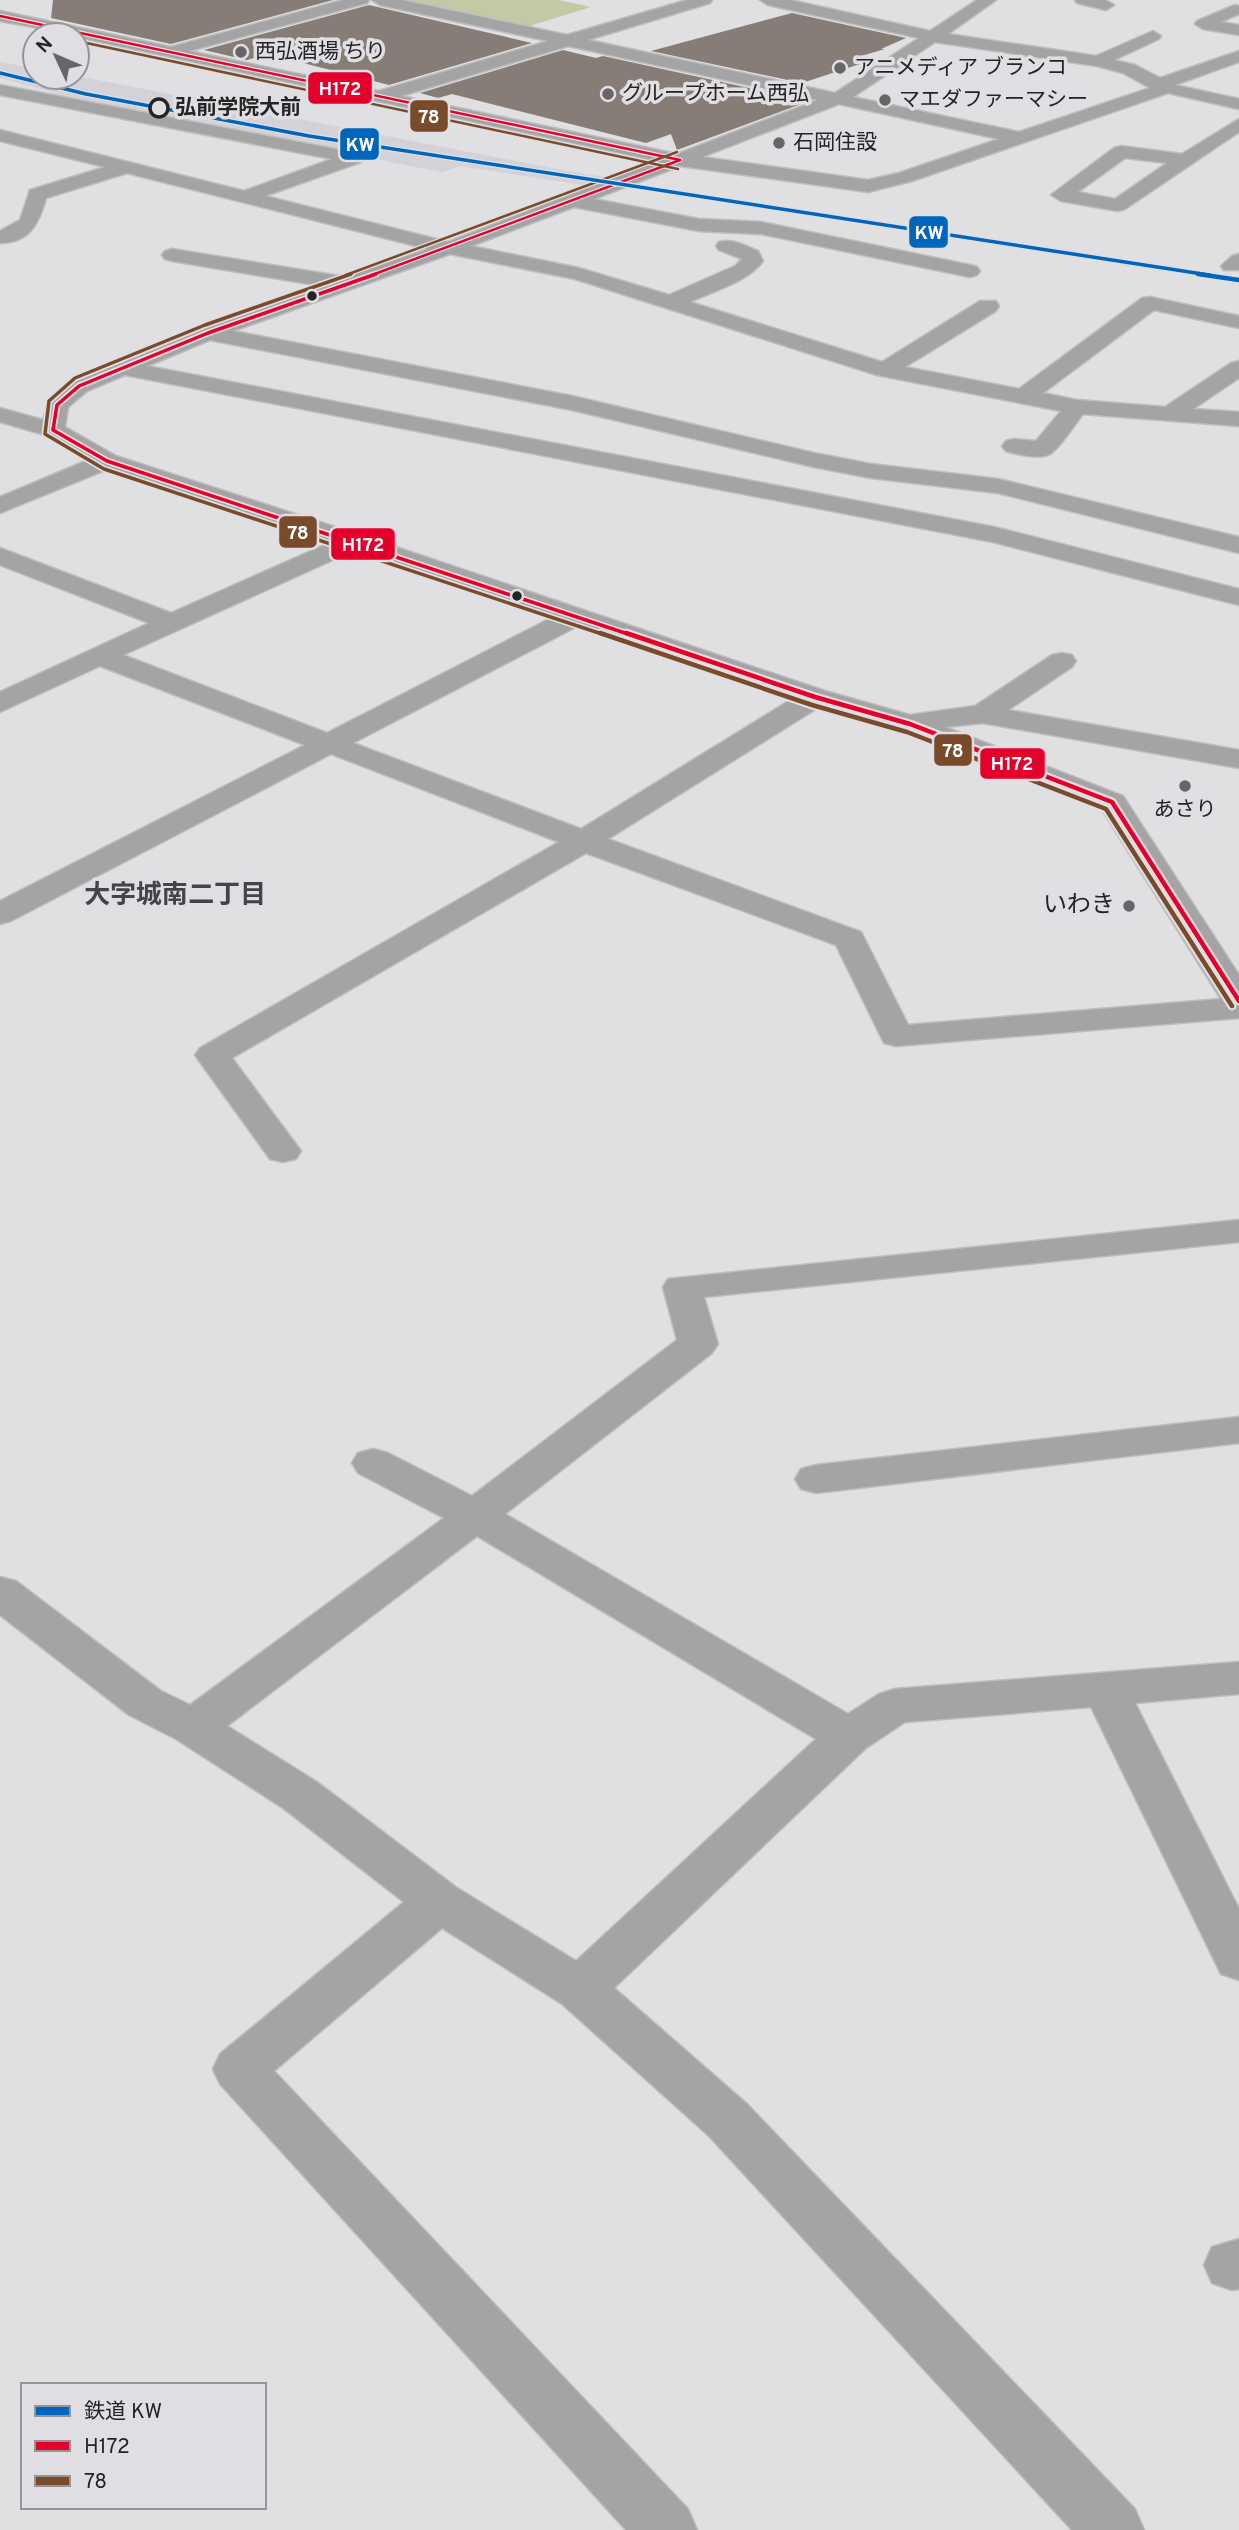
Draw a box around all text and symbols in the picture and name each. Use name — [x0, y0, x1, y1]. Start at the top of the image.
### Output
north arrow — [21, 21, 91, 91]
text: N — [32, 32, 59, 59]
place label: 西弘酒場 ちり — [255, 39, 386, 66]
marker: 西弘酒場 ちり — [233, 44, 249, 60]
place label: アニメディア ブランコ — [854, 55, 1067, 82]
marker: アニメディア ブランコ — [832, 60, 848, 76]
line badge: H172 — [307, 71, 373, 105]
text: H172 — [319, 78, 361, 102]
place label: グループホーム西弘 — [622, 81, 809, 108]
marker: グループホーム西弘 — [600, 86, 616, 102]
place label: マエダファーマシー — [899, 87, 1088, 114]
marker: マエダファーマシー — [877, 92, 893, 108]
place label: 弘前学院大前 — [175, 95, 301, 122]
marker: 弘前学院大前 — [149, 98, 169, 118]
line badge: 78 — [409, 99, 449, 133]
text: 78 — [418, 106, 440, 130]
line badge: KW — [339, 127, 380, 161]
place label: 石岡住設 — [793, 130, 877, 157]
text: KW — [345, 134, 375, 158]
marker: 石岡住設 — [771, 135, 787, 151]
line badge: KW — [908, 215, 949, 249]
text: KW — [914, 222, 944, 246]
unlabelled marker — [305, 289, 319, 303]
line badge: 78 — [278, 515, 318, 549]
text: 78 — [287, 522, 309, 546]
line badge: H172 — [330, 527, 396, 561]
text: H172 — [342, 534, 384, 558]
unlabelled marker — [510, 589, 524, 603]
line badge: 78 — [933, 733, 973, 767]
text: 78 — [942, 740, 964, 764]
line badge: H172 — [979, 747, 1046, 780]
text: H172 — [991, 753, 1033, 777]
marker: あさり — [1177, 778, 1193, 794]
place label: あさり — [1154, 797, 1217, 824]
district label: 大字城南二丁目 — [84, 880, 266, 913]
place label: いわき — [1043, 891, 1115, 921]
marker: いわき — [1121, 898, 1137, 914]
legend — [21, 2383, 266, 2509]
text: 鉄道 KW — [84, 2399, 162, 2426]
text: H172 — [84, 2434, 130, 2461]
text: 78 — [84, 2469, 107, 2496]

